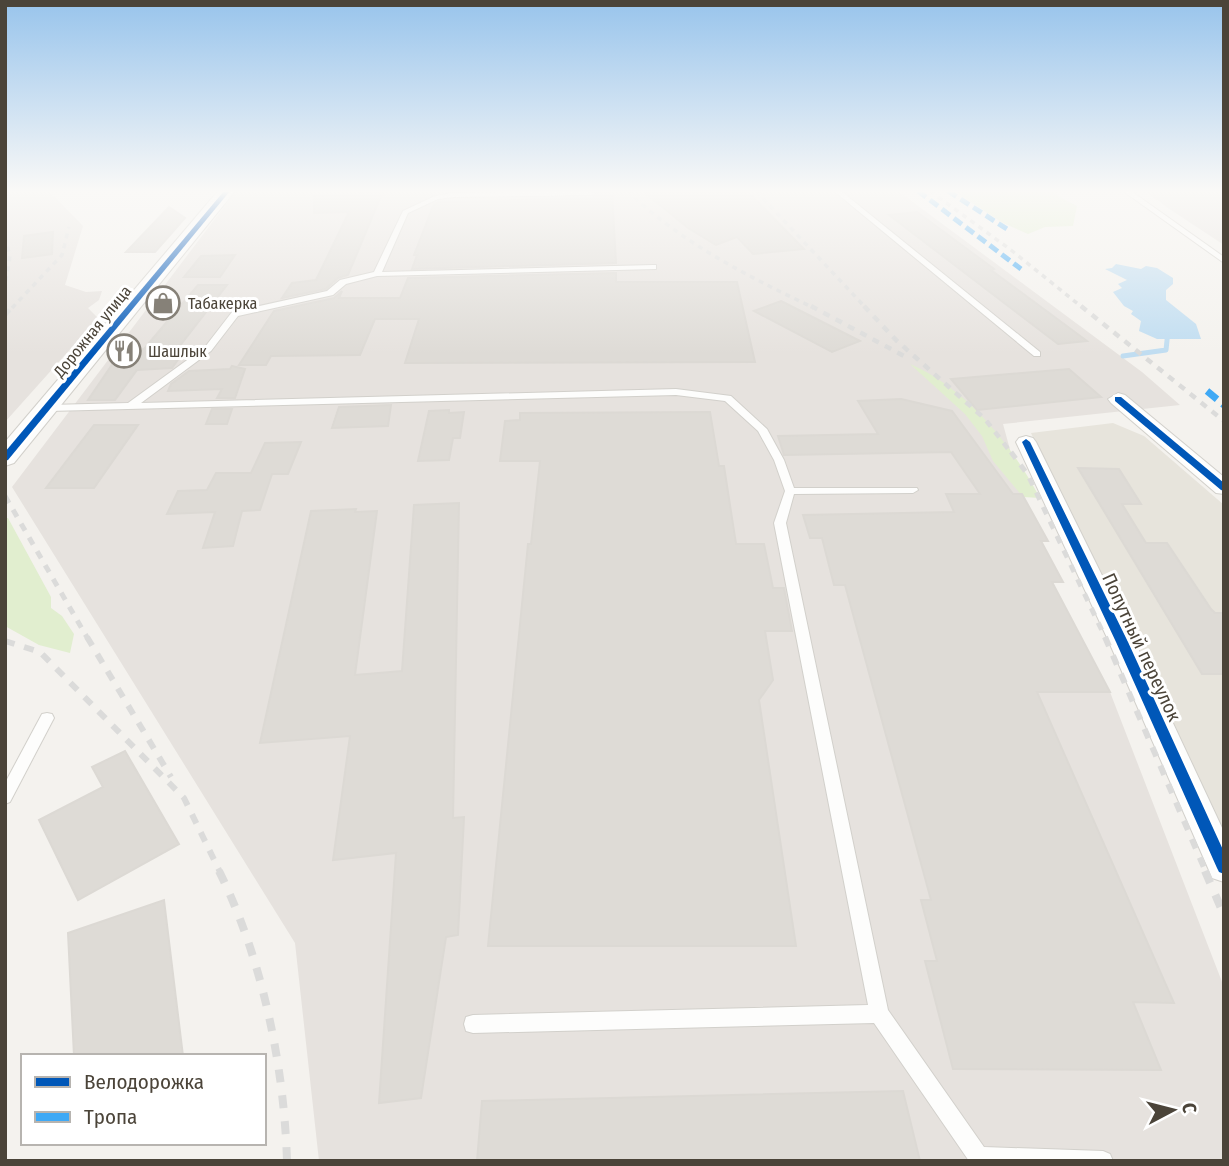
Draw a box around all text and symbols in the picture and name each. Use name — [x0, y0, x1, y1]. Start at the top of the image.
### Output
street label: Дорожная улица — [49, 282, 135, 382]
shop icon: Табакерка — [144, 284, 182, 322]
place label: Табакерка — [188, 294, 257, 313]
restaurant icon: Шашлык — [105, 332, 143, 370]
place label: Шашлык — [148, 342, 207, 361]
street label: Попутный переулок — [1097, 569, 1186, 725]
legend — [21, 1054, 266, 1145]
text: Велодорожка — [84, 1069, 204, 1095]
north arrow — [1138, 1075, 1208, 1145]
text: С — [1177, 1102, 1201, 1114]
text: Тропа — [84, 1104, 137, 1130]

